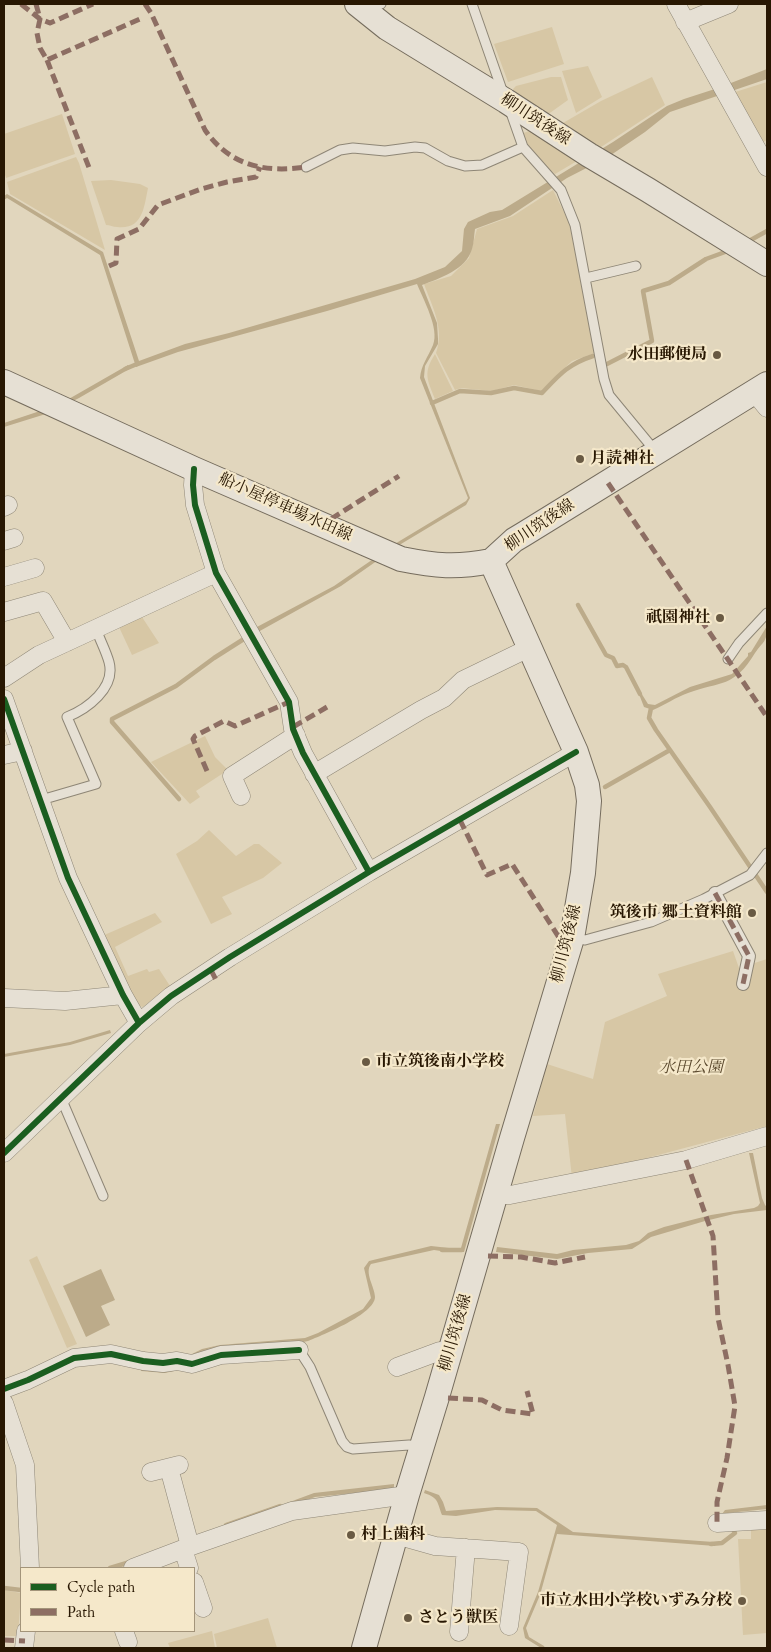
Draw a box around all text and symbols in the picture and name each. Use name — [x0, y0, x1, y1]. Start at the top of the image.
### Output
street label: 柳川筑後線 — [496, 90, 574, 150]
place label: 水田郵便局 — [627, 345, 707, 365]
marker: 水田郵便局 — [711, 349, 723, 361]
place label: 月読神社 — [590, 449, 654, 469]
marker: 月読神社 — [574, 453, 586, 465]
street label: 船小屋停車場水田線 — [215, 470, 355, 546]
street label: 柳川筑後線 — [501, 496, 579, 556]
place label: 祇園神社 — [646, 608, 710, 628]
marker: 祇園神社 — [714, 612, 726, 624]
street label: 柳川筑後線 — [548, 903, 586, 985]
place label: 筑後市 郷土資料館 — [610, 903, 742, 923]
marker: 筑後市 郷土資料館 — [746, 907, 758, 919]
place label: 市立筑後南小学校 — [376, 1052, 504, 1072]
marker: 市立筑後南小学校 — [360, 1056, 372, 1068]
park label: 水田公園 — [659, 1058, 723, 1078]
street label: 柳川筑後線 — [436, 1292, 476, 1374]
place label: 村上歯科 — [361, 1525, 425, 1545]
marker: 村上歯科 — [345, 1529, 357, 1541]
legend — [20, 1567, 195, 1632]
text: Cycle path — [67, 1577, 135, 1597]
place label: 市立水田小学校いずみ分校 — [540, 1591, 732, 1611]
marker: 市立水田小学校いずみ分校 — [736, 1595, 748, 1607]
text: Path — [67, 1602, 95, 1622]
place label: さとう獣医 — [418, 1608, 498, 1628]
marker: さとう獣医 — [402, 1612, 414, 1624]

